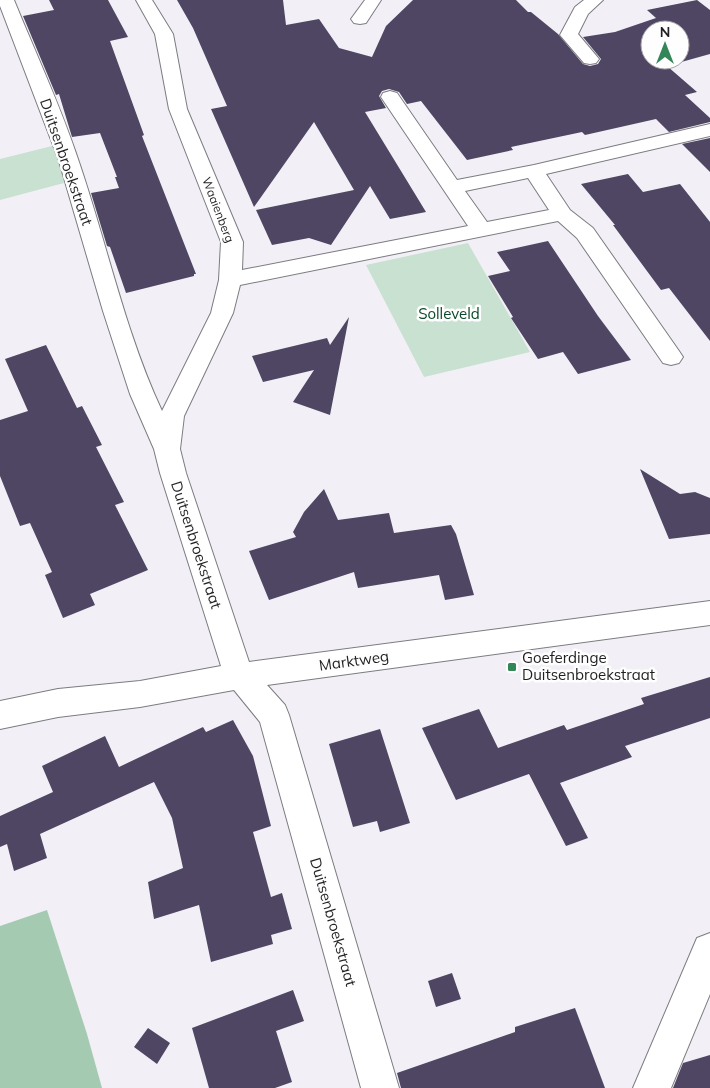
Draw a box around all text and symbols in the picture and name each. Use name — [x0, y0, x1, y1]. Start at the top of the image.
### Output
north arrow — [640, 20, 690, 70]
text: N — [660, 23, 670, 41]
street label: Duitsenbroekstraat — [36, 96, 97, 228]
street label: Waaienberg — [199, 175, 238, 245]
park label: Solleveld — [418, 304, 480, 323]
street label: Duitsenbroekstraat — [167, 479, 226, 611]
street label: Marktweg — [318, 646, 390, 675]
place label: Goeferdinge Duitsenbroekstraat — [522, 648, 655, 684]
marker: Goeferdinge Duitsenbroekstraat — [506, 661, 518, 673]
street label: Duitsenbroekstraat — [306, 855, 361, 988]

